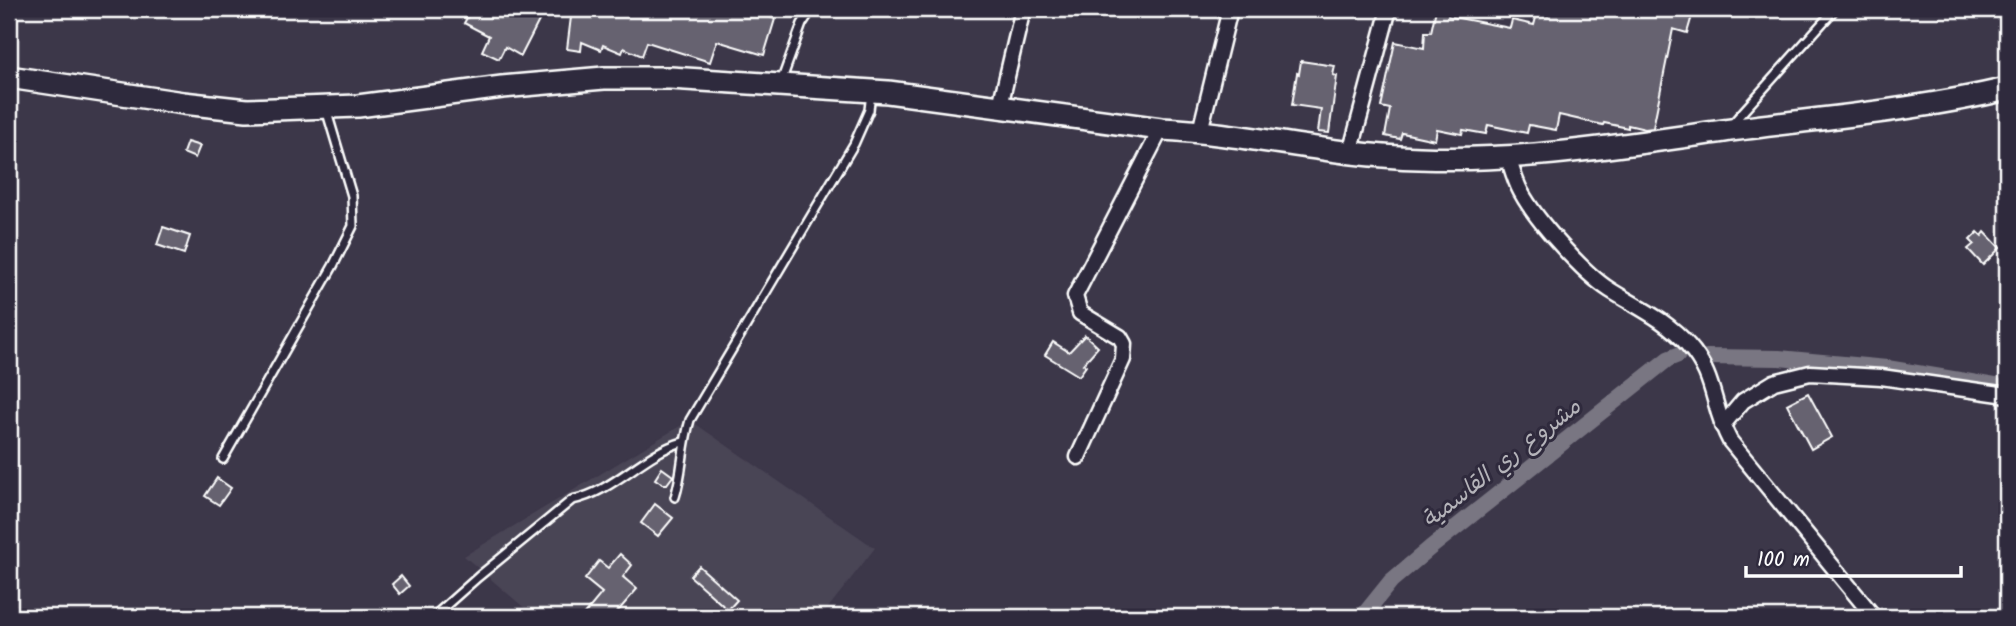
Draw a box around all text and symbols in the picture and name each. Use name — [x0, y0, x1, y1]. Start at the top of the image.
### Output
water label: مشروع ري القاسمية — [1414, 390, 1590, 538]
scale bar — [1746, 535, 1962, 579]
text: 100 m — [1757, 544, 1810, 577]

